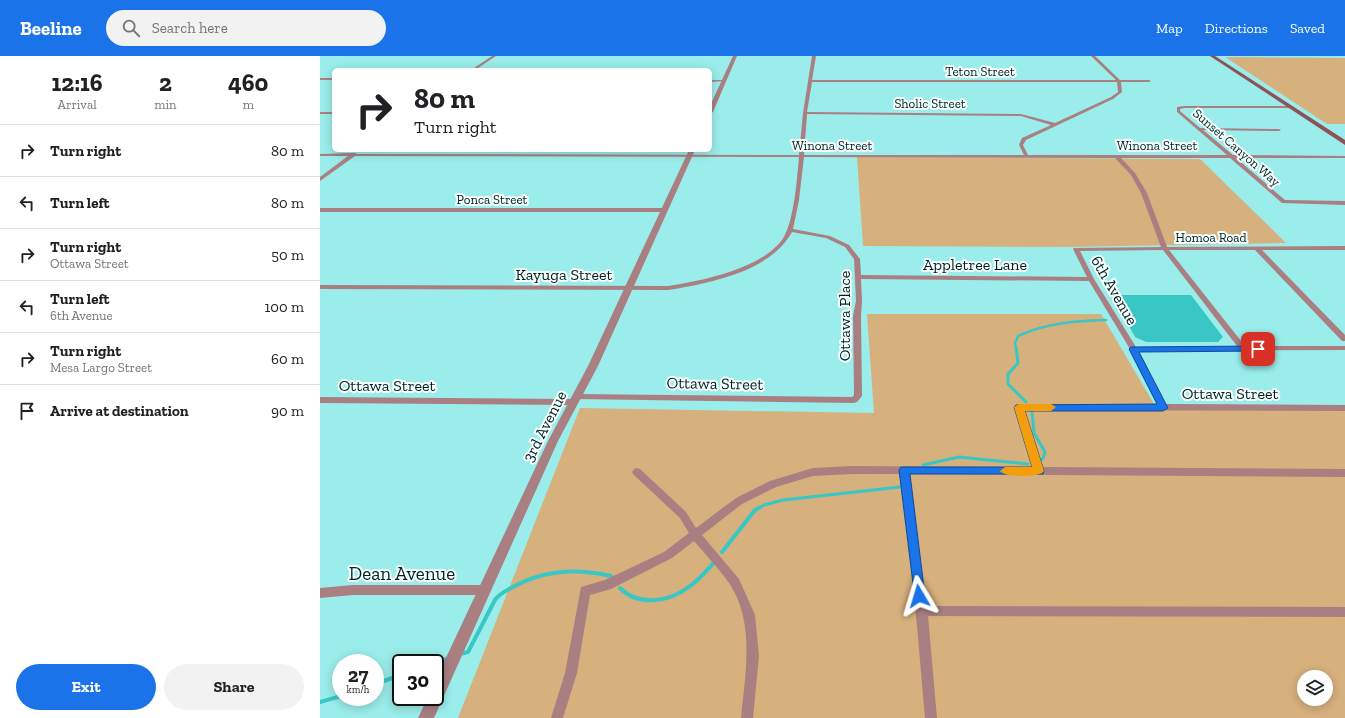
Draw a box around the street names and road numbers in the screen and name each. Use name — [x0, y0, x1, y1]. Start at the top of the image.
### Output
street label: Teton Street — [945, 64, 1015, 79]
street label: Sholic Street — [894, 96, 966, 111]
street label: Sunset Canyon Way — [1190, 105, 1284, 189]
street label: Winona Street — [792, 138, 872, 153]
street label: Winona Street — [1117, 138, 1197, 153]
street label: Ponca Street — [457, 192, 528, 207]
street label: Homoa Road — [1175, 230, 1247, 245]
street label: 6th Avenue — [1087, 252, 1142, 328]
street label: Appletree Lane — [923, 255, 1027, 274]
street label: Kayuga Street — [515, 265, 613, 284]
street label: Ottawa Place — [835, 271, 854, 361]
street label: Ottawa Street — [666, 373, 764, 394]
street label: Ottawa Street — [339, 376, 435, 395]
street label: Ottawa Street — [1182, 384, 1278, 403]
street label: 3rd Avenue — [518, 388, 570, 465]
street label: Dean Avenue — [349, 562, 455, 585]

